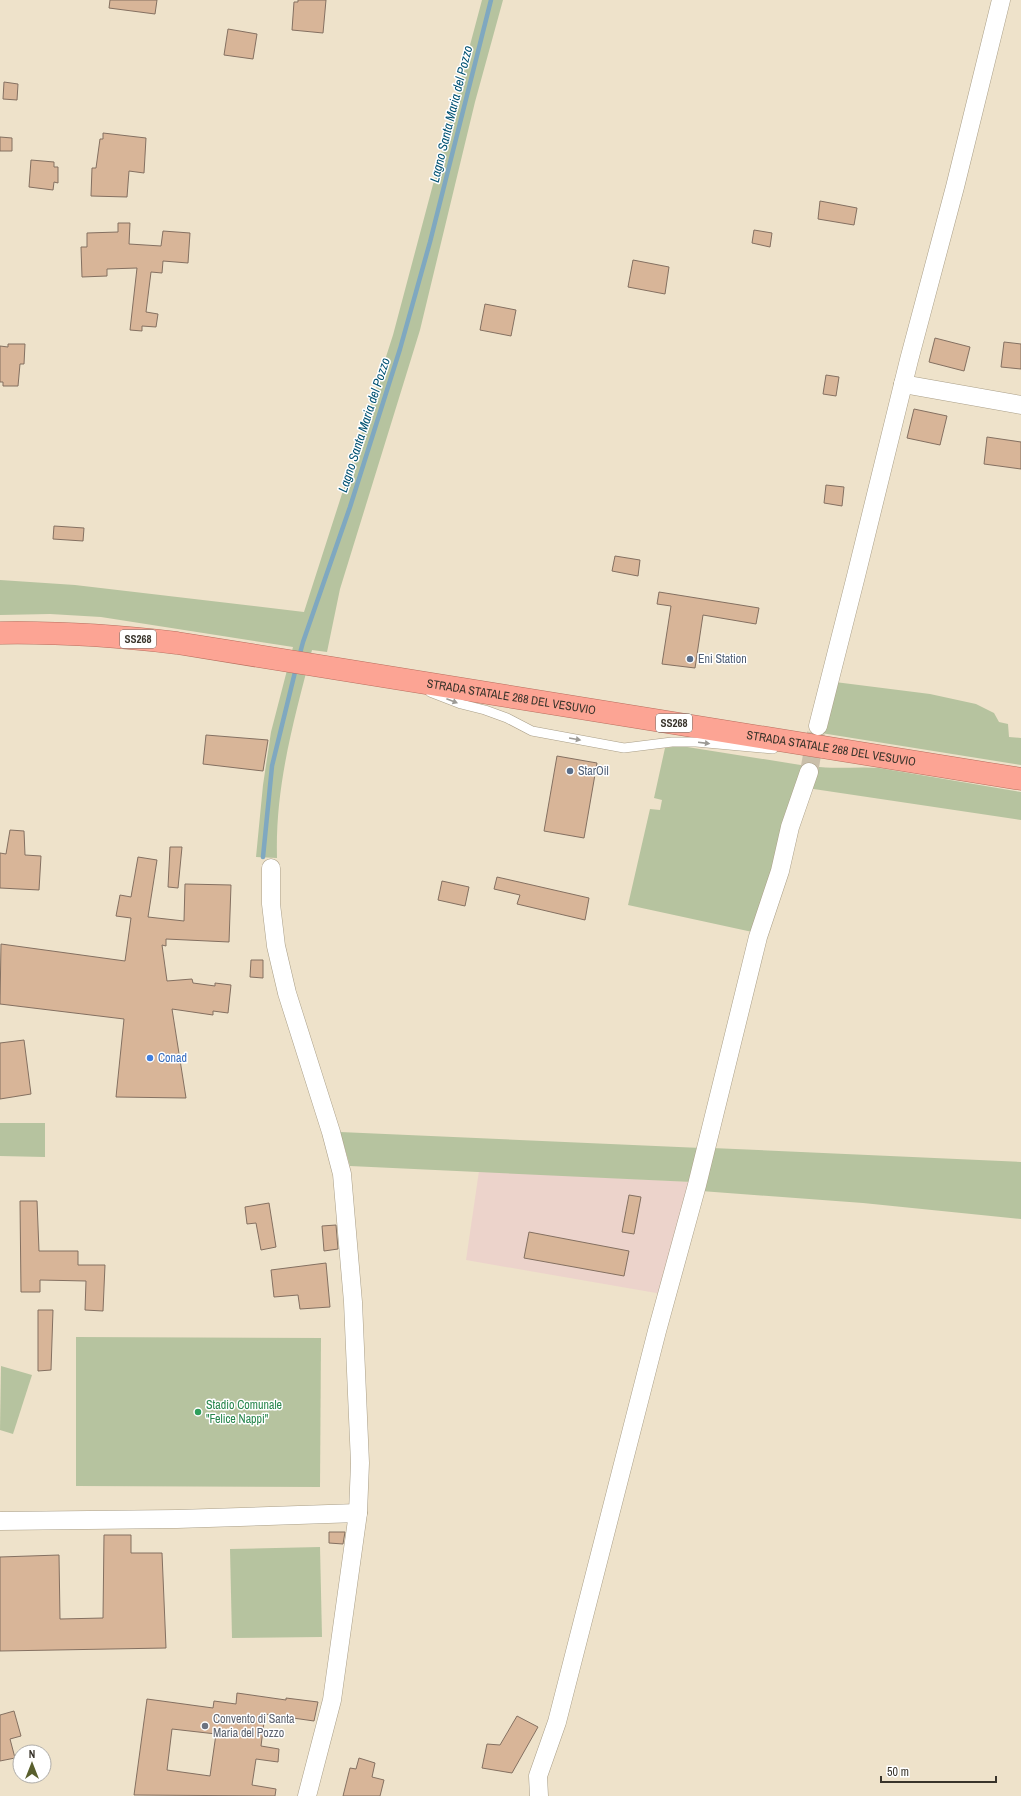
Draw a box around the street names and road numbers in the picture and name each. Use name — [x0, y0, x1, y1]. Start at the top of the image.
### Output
road number: SS268 — [120, 630, 156, 648]
street label: STRADA STATALE 268 DEL VESUVIO — [426, 675, 597, 718]
road number: SS268 — [656, 714, 692, 732]
street label: STRADA STATALE 268 DEL VESUVIO — [745, 727, 917, 770]

